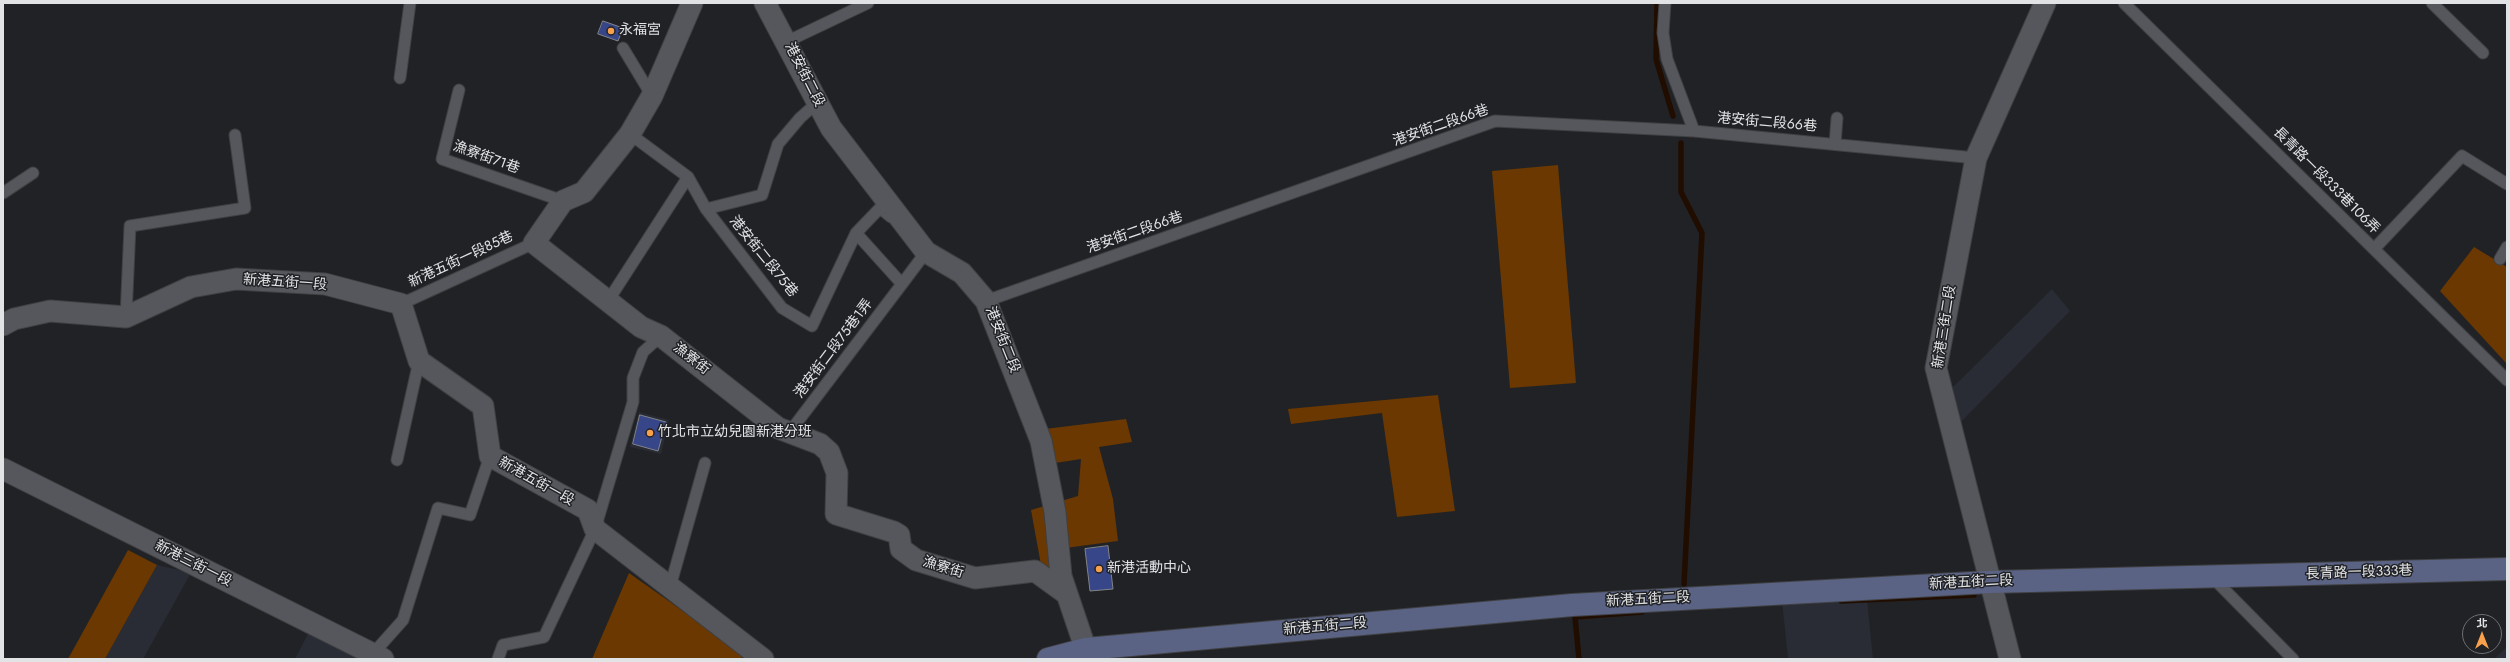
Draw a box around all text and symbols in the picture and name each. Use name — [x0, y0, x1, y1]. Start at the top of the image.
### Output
place label: 永福宮 — [619, 23, 661, 39]
marker: 永福宮 — [606, 26, 616, 36]
street label: 港安街二段 — [781, 40, 827, 110]
street label: 港安街二段66巷 — [1391, 102, 1491, 150]
street label: 港安街二段66巷 — [1716, 110, 1818, 136]
street label: 長青路一段333巷106弄 — [2269, 124, 2383, 238]
street label: 漁寮街71巷 — [450, 138, 522, 178]
street label: 港安街二段66巷 — [1085, 209, 1185, 257]
street label: 港安街二段75巷 — [725, 213, 801, 301]
street label: 新港五街一段85巷 — [406, 228, 516, 292]
street label: 新港五街一段 — [243, 272, 327, 294]
street label: 新港三街二段 — [1930, 284, 1960, 370]
street label: 港安街二段75巷1弄 — [791, 296, 877, 402]
street label: 港安街二段 — [981, 304, 1023, 376]
street label: 漁寮街 — [669, 339, 713, 379]
place label: 竹北市立幼兒園新港分班 — [658, 425, 812, 441]
marker: 竹北市立幼兒園新港分班 — [645, 428, 655, 438]
street label: 新港五街一段 — [495, 454, 577, 510]
street label: 新港三街一段 — [152, 537, 234, 591]
street label: 漁寮街 — [920, 554, 966, 582]
place label: 新港活動中心 — [1107, 561, 1191, 577]
street label: 長青路一段333巷 — [2305, 563, 2413, 583]
marker: 新港活動中心 — [1094, 564, 1104, 574]
street label: 新港五街二段 — [1929, 572, 2013, 594]
street label: 新港五街二段 — [1606, 589, 1690, 611]
north arrow — [2462, 614, 2502, 654]
street label: 新港五街二段 — [1282, 615, 1368, 639]
text: 北 — [2477, 615, 2488, 631]

